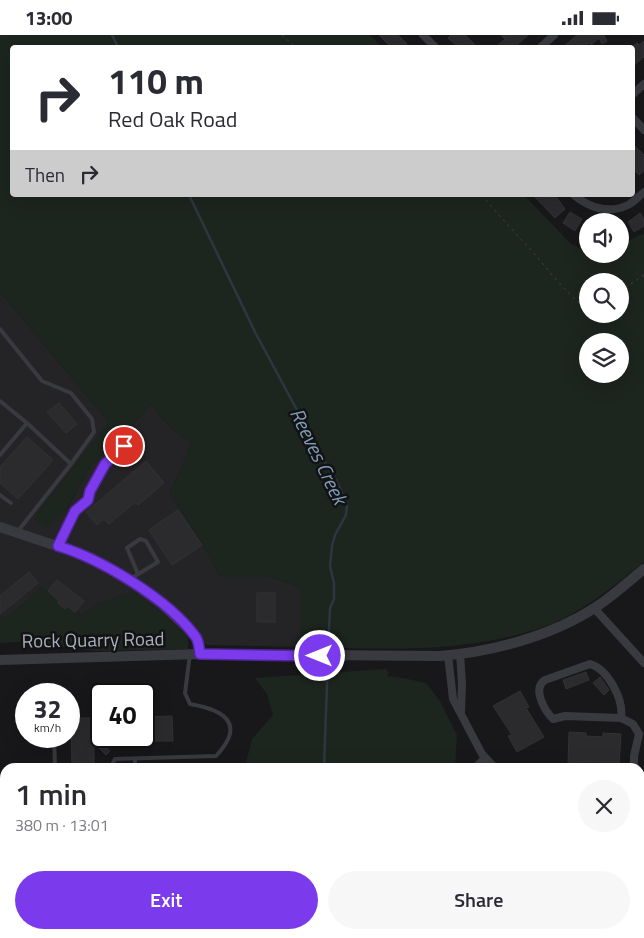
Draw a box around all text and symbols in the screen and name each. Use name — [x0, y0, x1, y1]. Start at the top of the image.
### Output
text: 13:00 — [25, 3, 72, 32]
text: 110 m — [108, 54, 204, 108]
icon: right — [25, 65, 90, 130]
text: Red Oak Road — [108, 102, 238, 136]
text: Then — [25, 160, 65, 189]
icon: right — [75, 160, 103, 188]
map controls — [579, 213, 629, 383]
button: sound — [579, 213, 629, 263]
button: search — [579, 273, 629, 323]
button: layers — [579, 333, 629, 383]
water label: Reeves Creek — [282, 402, 357, 511]
pin — [103, 425, 145, 467]
icon: arrive — [110, 432, 138, 460]
street label: Rock Quarry Road — [21, 623, 165, 655]
position arrow — [293, 629, 345, 681]
speed limit sign: 40 — [90, 683, 155, 748]
text: 32 — [33, 690, 62, 728]
text: km/h — [34, 718, 61, 737]
text: 1 min — [15, 771, 87, 817]
button: close — [578, 780, 630, 832]
text: 380 m · 13:01 — [15, 813, 109, 837]
button: Exit — [15, 871, 318, 929]
button: Share — [328, 871, 630, 929]

